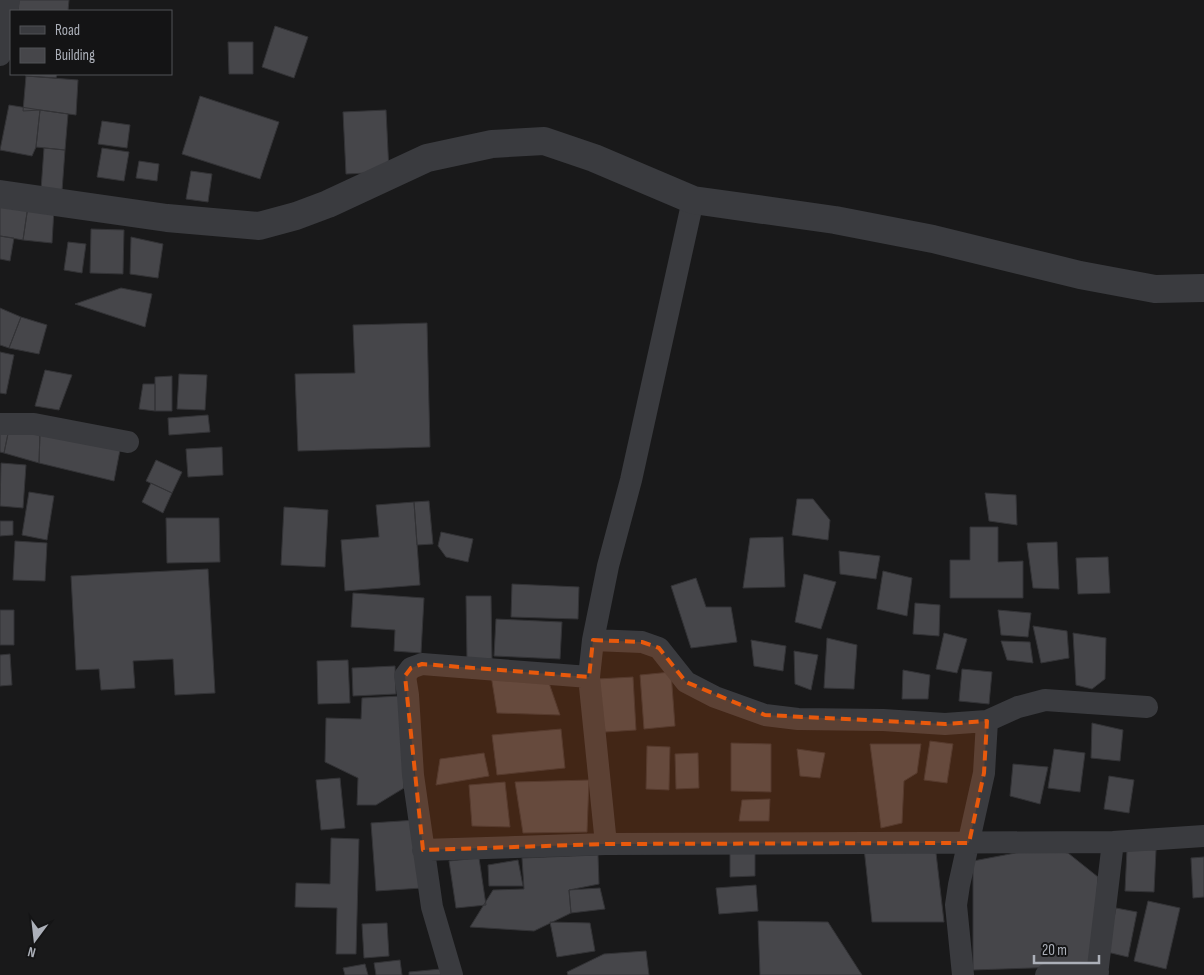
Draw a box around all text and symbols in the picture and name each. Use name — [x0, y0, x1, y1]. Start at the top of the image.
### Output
legend — [10, 10, 172, 75]
text: Road — [55, 21, 80, 40]
text: Building — [55, 46, 95, 65]
north arrow — [10, 915, 60, 965]
scale bar — [1034, 932, 1099, 964]
text: 20 m — [1042, 941, 1067, 960]
text: N — [26, 943, 38, 961]

